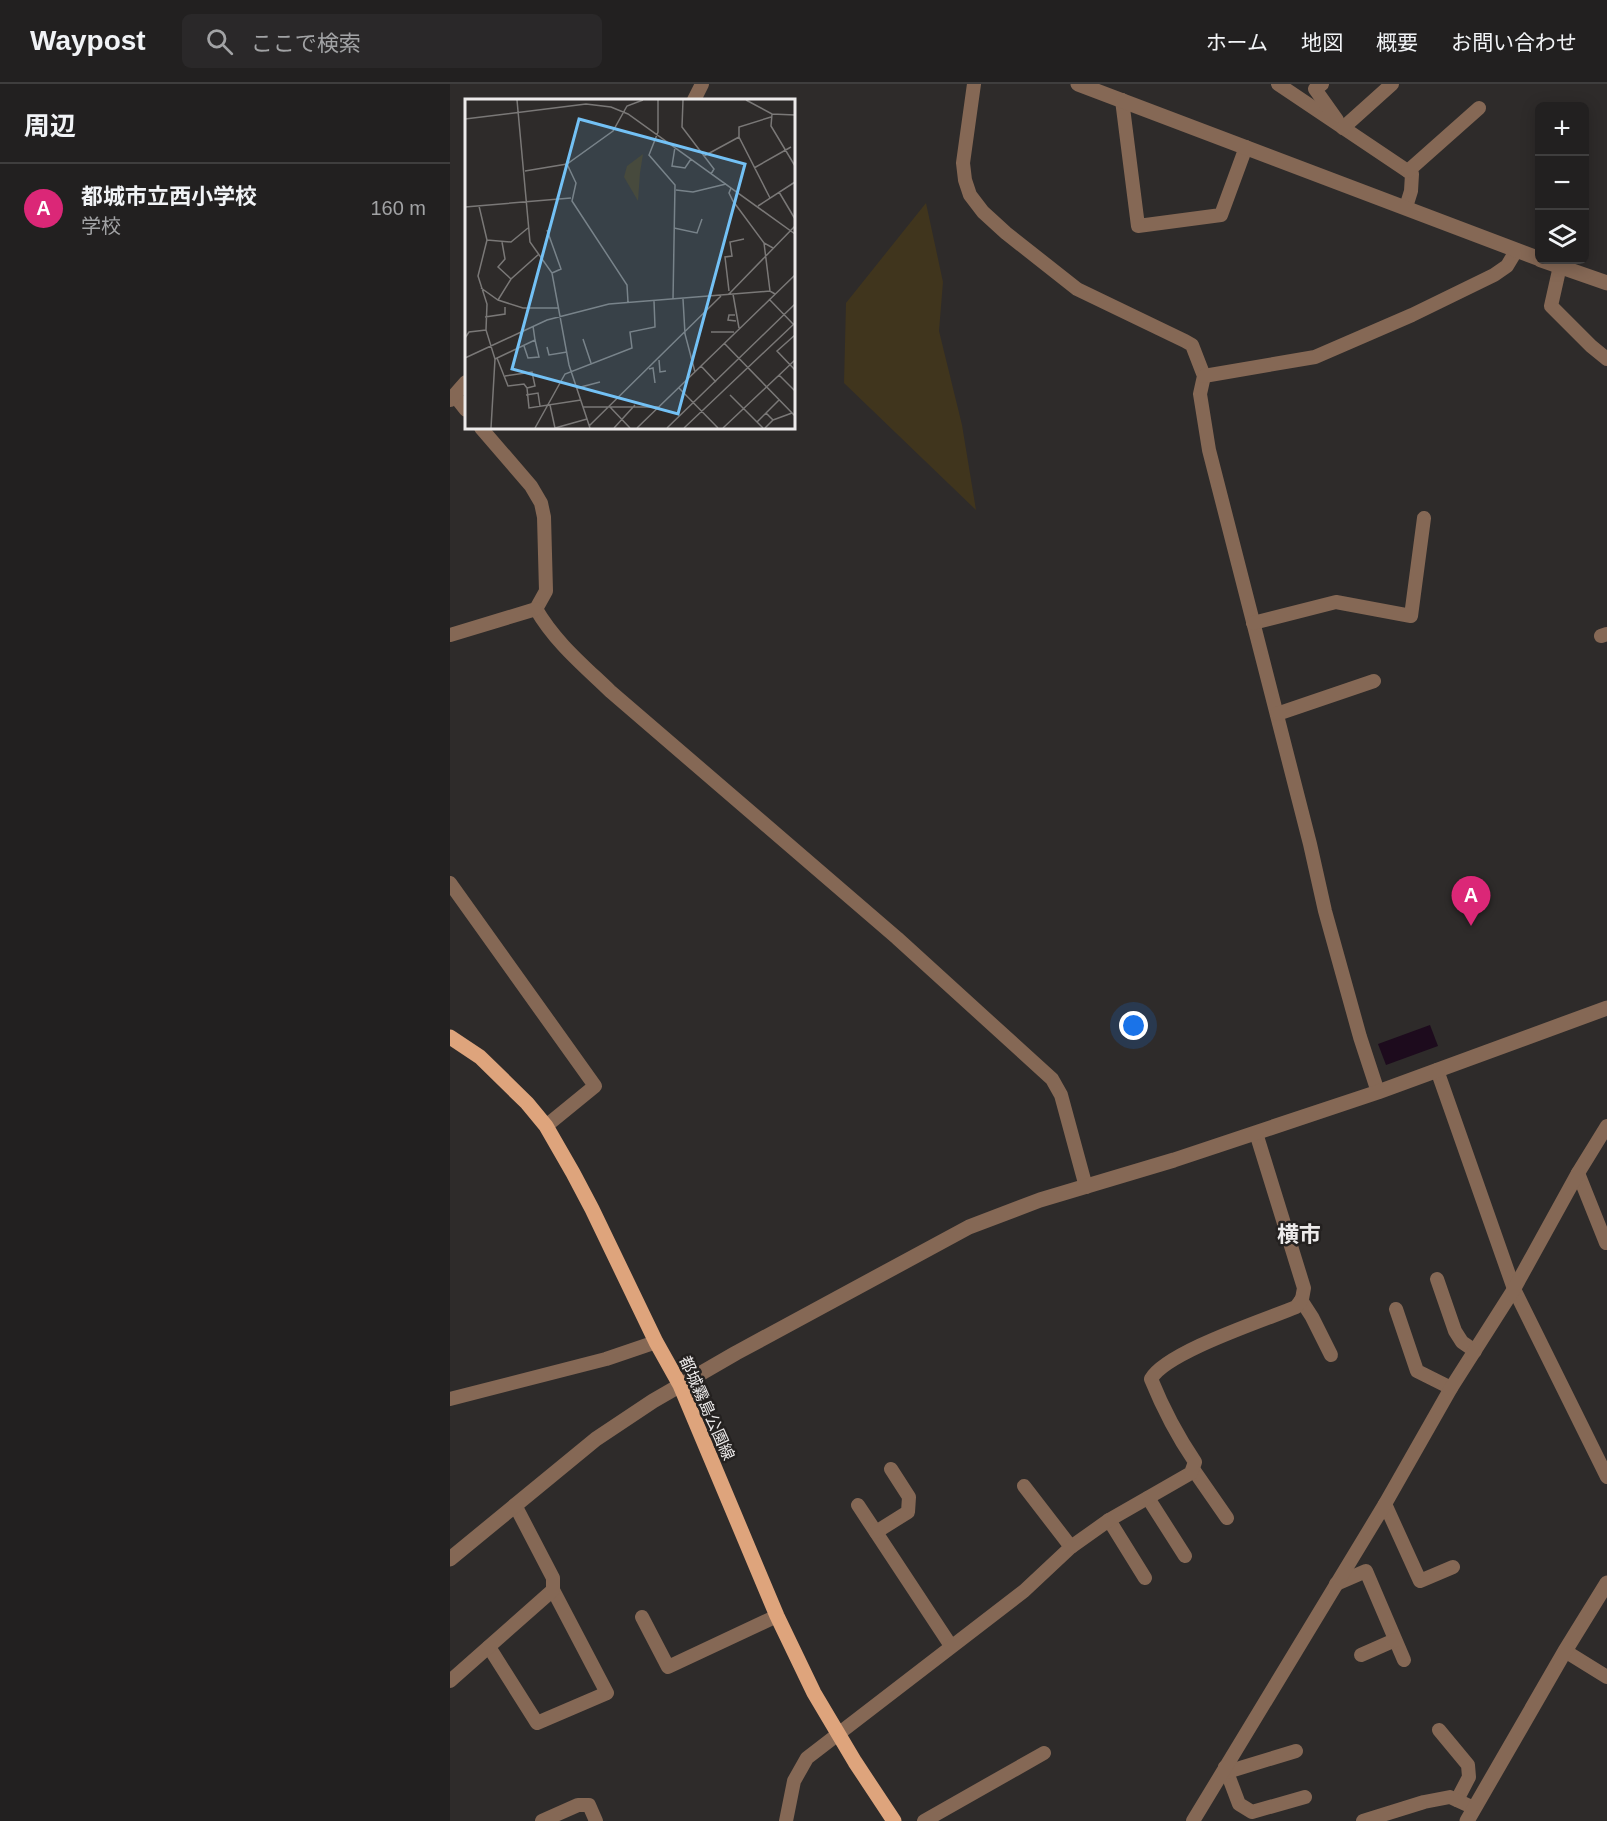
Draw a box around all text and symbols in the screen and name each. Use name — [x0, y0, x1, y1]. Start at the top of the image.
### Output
search box — [182, 14, 602, 68]
text: Waypost — [30, 25, 146, 56]
icon: search — [203, 25, 236, 58]
text: ここで検索 — [251, 31, 361, 56]
text: ホーム — [1206, 31, 1268, 54]
text: 地図 — [1301, 31, 1343, 54]
text: 概要 — [1376, 31, 1418, 54]
text: お問い合わせ — [1451, 31, 1577, 54]
inset map — [465, 99, 795, 429]
map controls — [1535, 102, 1589, 264]
button: + — [1535, 102, 1589, 156]
text: 周辺 — [24, 111, 76, 141]
button: − — [1535, 156, 1589, 210]
text: 都城市立西小学校 — [81, 184, 257, 209]
text: A — [36, 197, 51, 219]
text: 160 m — [370, 197, 426, 219]
button: layers — [1535, 210, 1589, 264]
text: 学校 — [81, 215, 121, 237]
pin: A — [1452, 876, 1490, 926]
your location — [1119, 1011, 1148, 1040]
district label: 横市 — [1277, 1222, 1321, 1247]
street label: 都城霧島公園線 — [676, 1353, 738, 1463]

